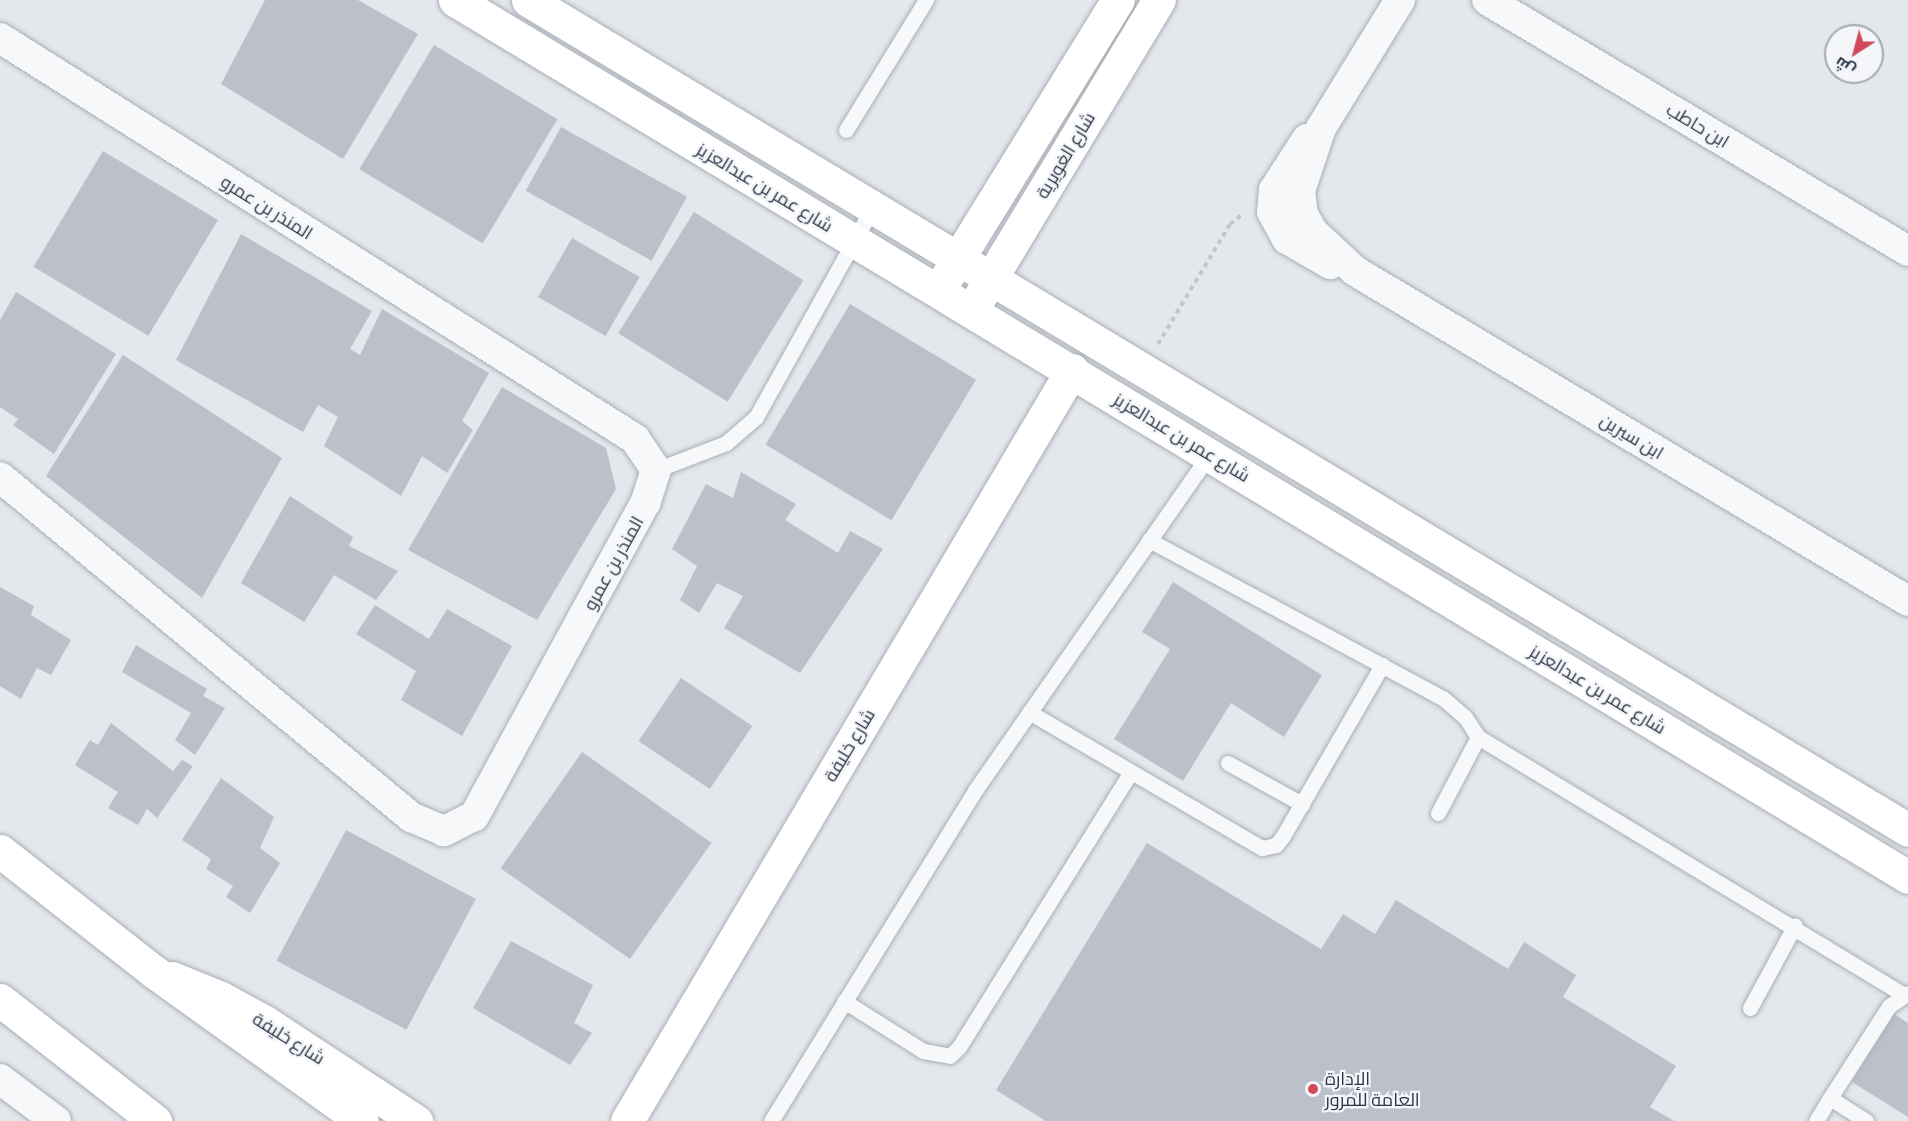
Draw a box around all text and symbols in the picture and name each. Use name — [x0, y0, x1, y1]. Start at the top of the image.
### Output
north arrow — [1824, 24, 1884, 84]
text: ش — [1830, 54, 1858, 81]
street label: ابن حاطب — [1663, 98, 1733, 152]
street label: شارع الغويرية — [1031, 108, 1099, 202]
street label: شارع عمر بن عبدالعزيز — [693, 138, 837, 236]
street label: المنذر بن عمرو — [217, 170, 317, 244]
street label: شارع عمر بن عبدالعزيز — [1110, 388, 1254, 486]
street label: ابن سيرين — [1596, 409, 1668, 463]
street label: المنذر بن عمرو — [578, 512, 648, 614]
street label: شارع عمر بن عبدالعزيز — [1526, 640, 1670, 738]
street label: شارع خليفة — [819, 705, 879, 785]
street label: شارع خليفة — [249, 1007, 329, 1069]
place label: الإدارة العامة للمرور — [1325, 1068, 1420, 1110]
marker: الإدارة العامة للمرور — [1306, 1082, 1320, 1096]

